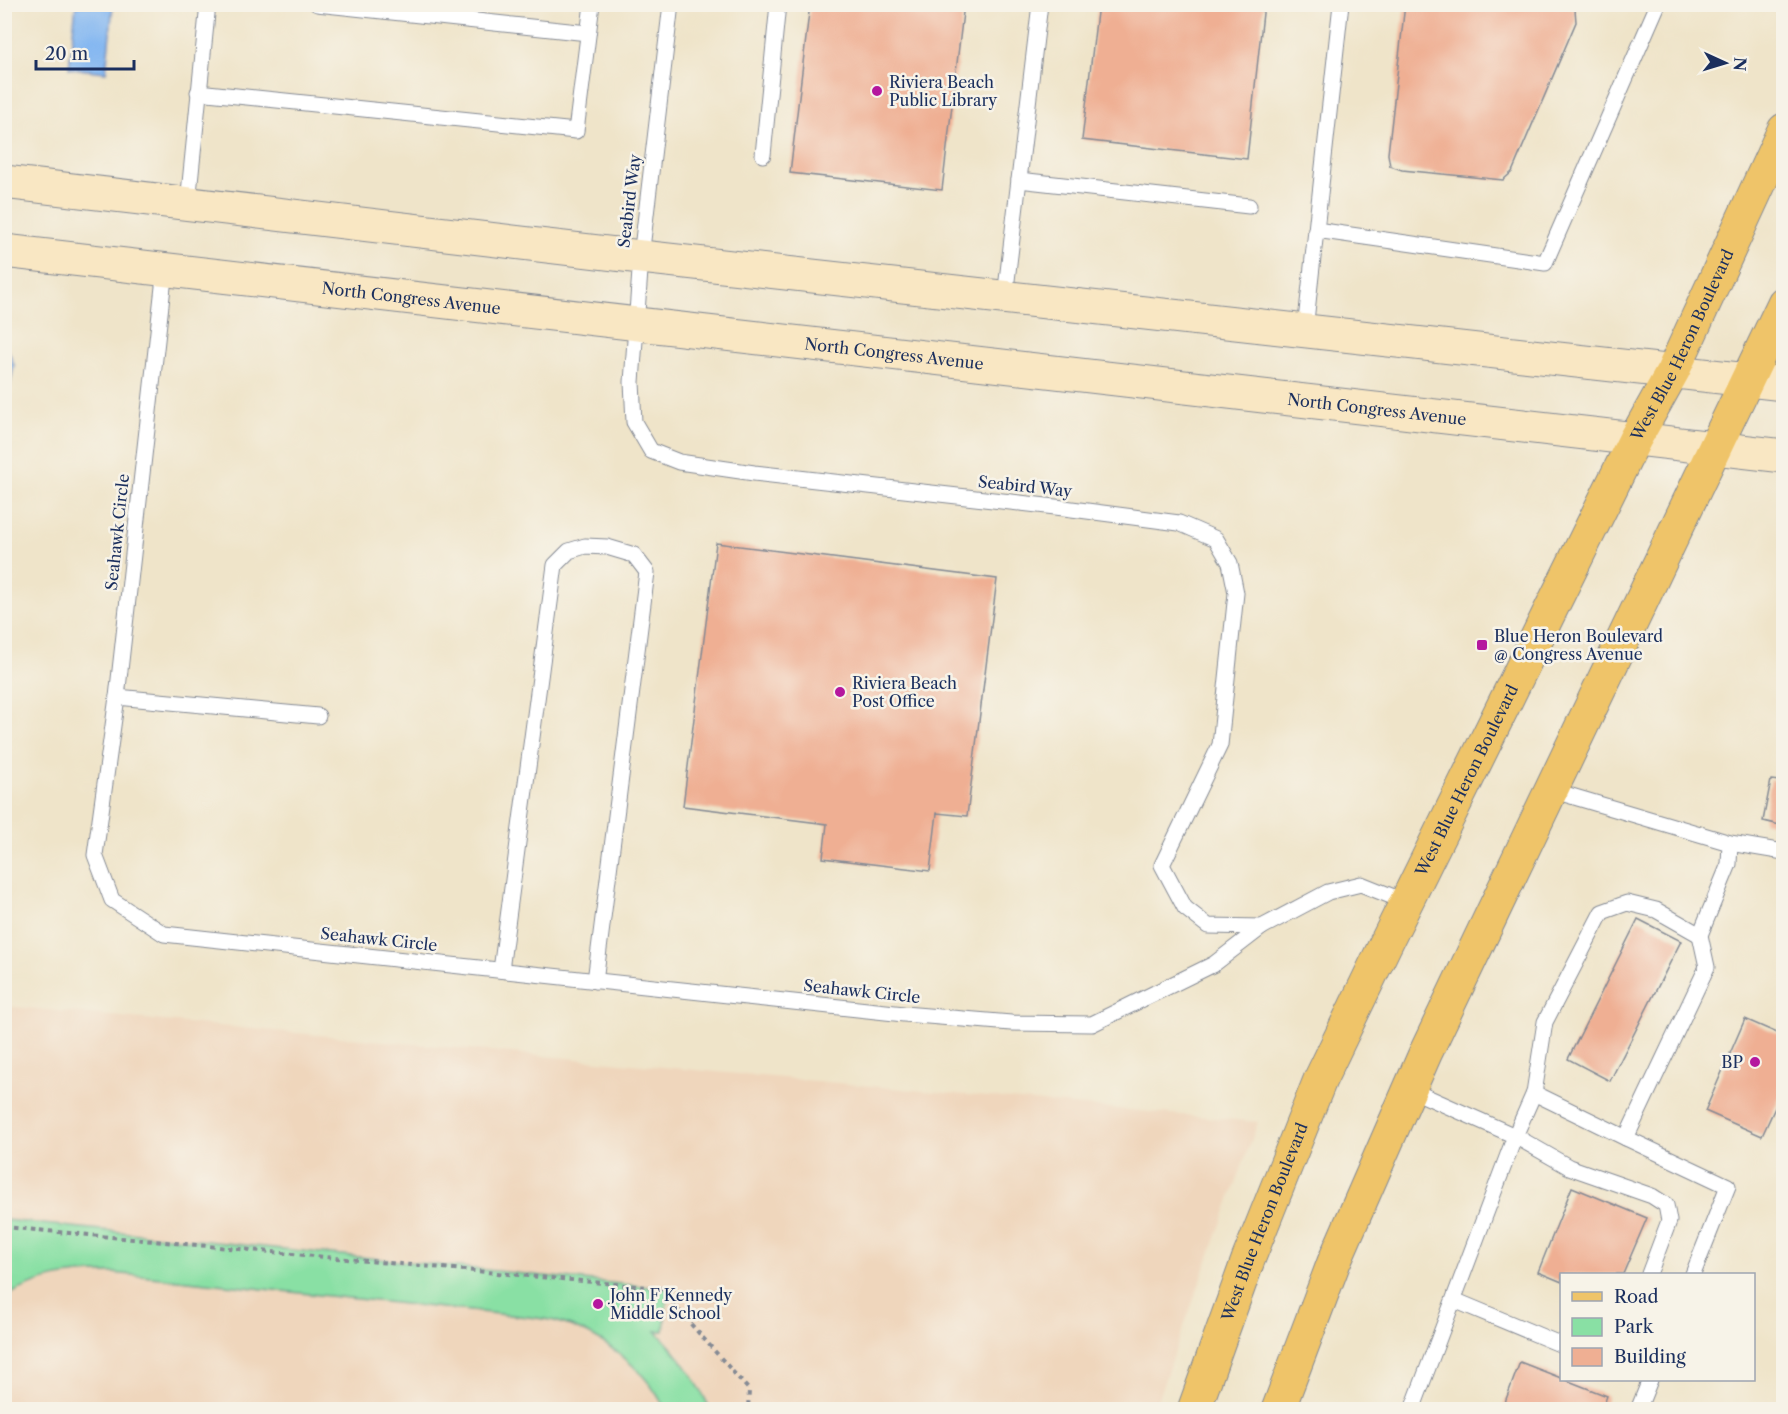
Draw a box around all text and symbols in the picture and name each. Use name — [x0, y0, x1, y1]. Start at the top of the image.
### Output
scale bar — [36, 33, 134, 71]
north arrow — [1695, 33, 1755, 93]
text: 20 m — [45, 43, 89, 65]
text: N — [1729, 56, 1750, 72]
place label: Riviera Beach Public Library — [889, 72, 998, 110]
marker: Riviera Beach Public Library — [870, 84, 884, 98]
street label: Seabird Way — [613, 152, 645, 249]
street label: West Blue Heron Boulevard — [1626, 246, 1738, 445]
street label: North Congress Avenue — [321, 278, 502, 318]
street label: North Congress Avenue — [804, 333, 985, 374]
street label: North Congress Avenue — [1286, 389, 1467, 429]
street label: Seabird Way — [977, 471, 1074, 501]
street label: Seahawk Circle — [101, 473, 133, 591]
place label: Blue Heron Boulevard @ Congress Avenue — [1494, 626, 1663, 664]
marker: Blue Heron Boulevard @ Congress Avenue — [1475, 638, 1489, 652]
place label: Riviera Beach Post Office — [852, 673, 957, 711]
street label: West Blue Heron Boulevard — [1410, 681, 1522, 880]
marker: Riviera Beach Post Office — [833, 685, 847, 699]
street label: Seahawk Circle — [320, 923, 438, 955]
street label: Seahawk Circle — [803, 975, 921, 1007]
place label: BP — [1721, 1052, 1743, 1072]
marker: BP — [1748, 1055, 1762, 1069]
street label: West Blue Heron Boulevard — [1217, 1119, 1312, 1325]
legend — [1560, 1273, 1755, 1381]
place label: John F Kennedy Middle School — [607, 1285, 733, 1323]
text: Road — [1614, 1286, 1659, 1308]
marker: John F Kennedy Middle School — [591, 1297, 605, 1311]
text: Park — [1614, 1316, 1655, 1338]
text: Building — [1614, 1346, 1686, 1368]

